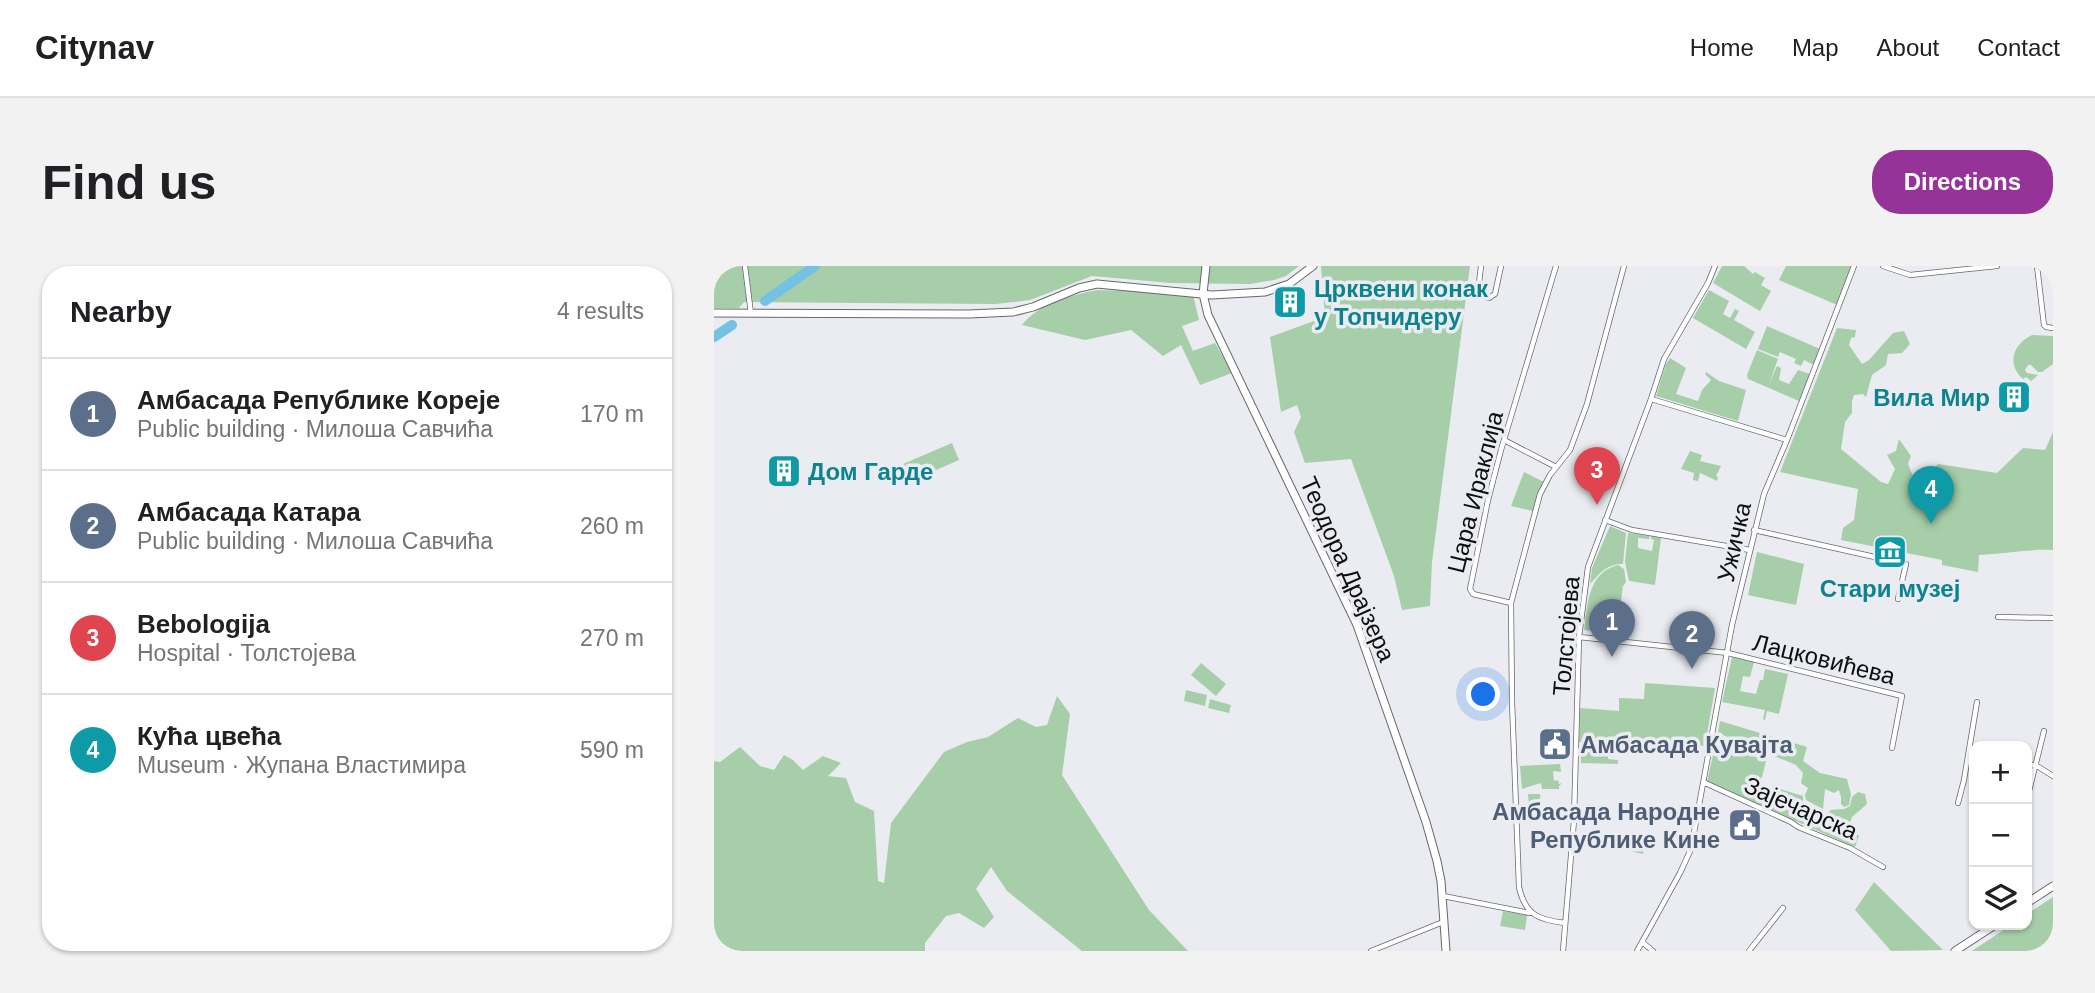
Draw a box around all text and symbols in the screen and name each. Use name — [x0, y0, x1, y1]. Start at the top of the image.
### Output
text: Citynav — [35, 29, 154, 66]
text: Home — [1690, 34, 1754, 61]
text: Map — [1792, 34, 1839, 61]
text: About — [1877, 34, 1939, 61]
text: Contact — [1977, 34, 2060, 61]
button: Directions — [1872, 150, 2053, 214]
text: Find us — [42, 155, 216, 209]
place label: Црквени конак у Топчидеру — [1314, 275, 1489, 330]
building icon: Црквени конак у Топчидеру — [1271, 283, 1309, 321]
text: Nearby — [70, 295, 172, 328]
text: 4 results — [557, 298, 644, 324]
building icon: Вила Мир — [1995, 378, 2033, 416]
place label: Вила Мир — [1873, 384, 1990, 411]
text: Амбасада Републике Кореје — [137, 385, 500, 415]
text: 1 — [87, 401, 99, 427]
text: 170 m — [580, 401, 644, 427]
street label: Цара Ираклија — [1442, 408, 1508, 576]
text: Public building · Милоша Савчића — [137, 416, 493, 442]
pin: 3 — [1574, 447, 1620, 505]
building icon: Дом Гарде — [765, 452, 803, 490]
place label: Дом Гарде — [808, 458, 933, 485]
pin: 4 — [1908, 466, 1954, 524]
street label: Теодора Драјзера — [1295, 472, 1401, 666]
text: Амбасада Катара — [137, 497, 361, 527]
street label: Ужичка — [1712, 499, 1756, 584]
text: 2 — [87, 513, 99, 539]
text: 260 m — [580, 513, 644, 539]
text: Public building · Милоша Савчића — [137, 528, 493, 554]
museum icon: Стари музеј — [1871, 533, 1909, 571]
street label: Толстојева — [1547, 574, 1585, 697]
place label: Стари музеј — [1820, 575, 1960, 602]
pin: 1 — [1589, 599, 1635, 657]
text: Bebologija — [137, 609, 270, 639]
pin: 2 — [1669, 611, 1715, 669]
text: 3 — [87, 625, 99, 651]
text: 270 m — [580, 625, 644, 651]
street label: Лацковићева — [1750, 628, 1899, 690]
text: Hospital · Толстојева — [137, 640, 356, 666]
your location — [1466, 677, 1500, 711]
text: Кућа цвећа — [137, 721, 281, 751]
public building icon: Амбасада Кувајта — [1536, 725, 1574, 763]
place label: Амбасада Кувајта — [1580, 731, 1793, 758]
text: 4 — [87, 737, 99, 763]
text: 590 m — [580, 737, 644, 763]
map controls — [1969, 741, 2032, 930]
button: + — [1969, 741, 2032, 804]
text: Museum · Жупана Властимира — [137, 752, 466, 778]
street label: Зајечарска — [1740, 771, 1862, 845]
place label: Амбасада Народне Републике Кине — [1492, 798, 1720, 853]
button: − — [1969, 804, 2032, 867]
public building icon: Амбасада Народне Републике Кине — [1726, 806, 1764, 844]
button: layers — [1969, 867, 2032, 930]

